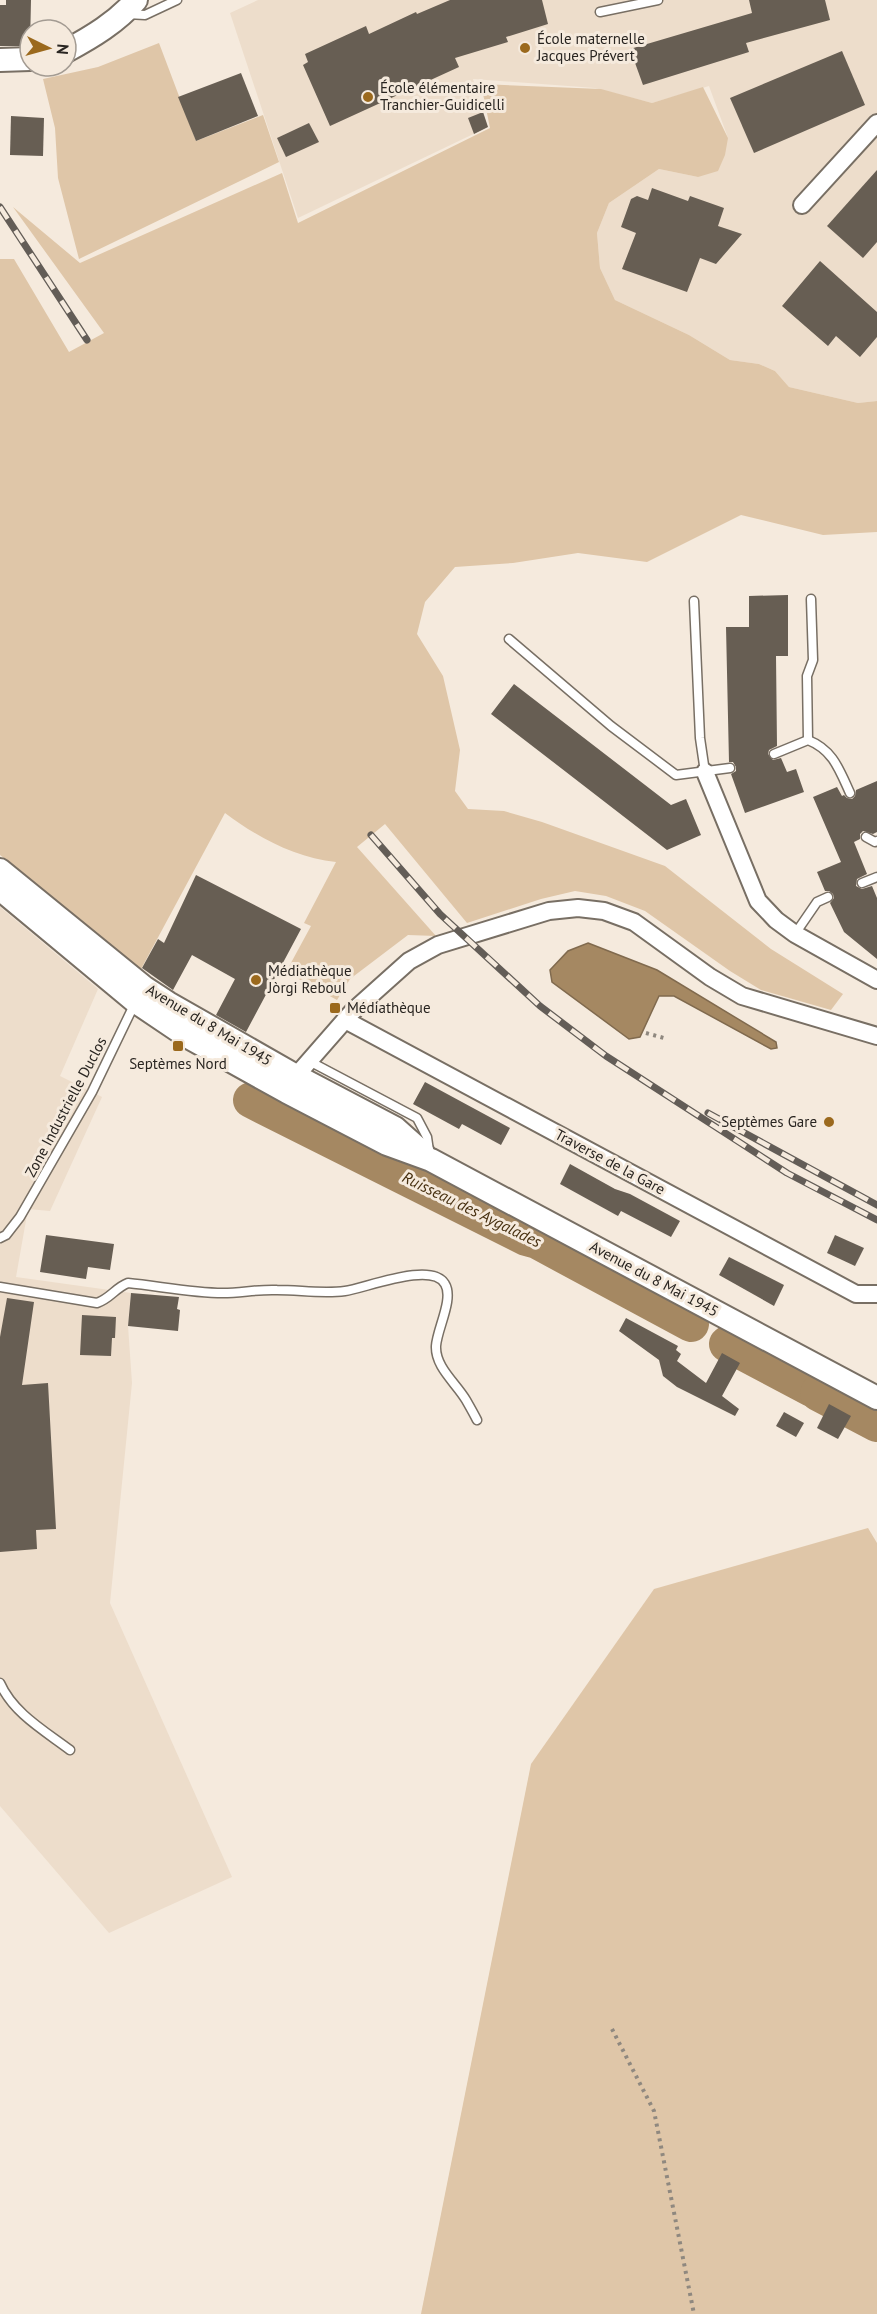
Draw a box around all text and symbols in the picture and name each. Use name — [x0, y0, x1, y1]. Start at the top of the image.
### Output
north arrow — [18, 18, 78, 78]
place label: École maternelle Jacques Prévert — [536, 29, 645, 65]
marker: École maternelle Jacques Prévert — [518, 41, 532, 55]
text: N — [53, 43, 73, 55]
place label: École élémentaire Tranchier-Guidicelli — [380, 78, 505, 114]
marker: École élémentaire Tranchier-Guidicelli — [361, 90, 375, 104]
place label: Médiathèque Jòrgi Reboul — [267, 961, 352, 997]
marker: Médiathèque Jòrgi Reboul — [249, 973, 263, 987]
street label: Avenue du 8 Mai 1945 — [143, 980, 276, 1070]
place label: Médiathèque — [347, 998, 431, 1017]
marker: Médiathèque — [328, 1001, 342, 1015]
street label: Zone Industrielle Duclos — [21, 1033, 111, 1180]
marker: Septèmes Nord — [171, 1039, 185, 1053]
place label: Septèmes Nord — [129, 1054, 227, 1073]
place label: Septèmes Gare — [721, 1112, 817, 1131]
marker: Septèmes Gare — [822, 1115, 836, 1129]
street label: Traverse de la Gare — [552, 1125, 669, 1199]
water label: Ruisseau des Aygalades — [399, 1167, 545, 1252]
street label: Avenue du 8 Mai 1945 — [587, 1237, 722, 1321]

